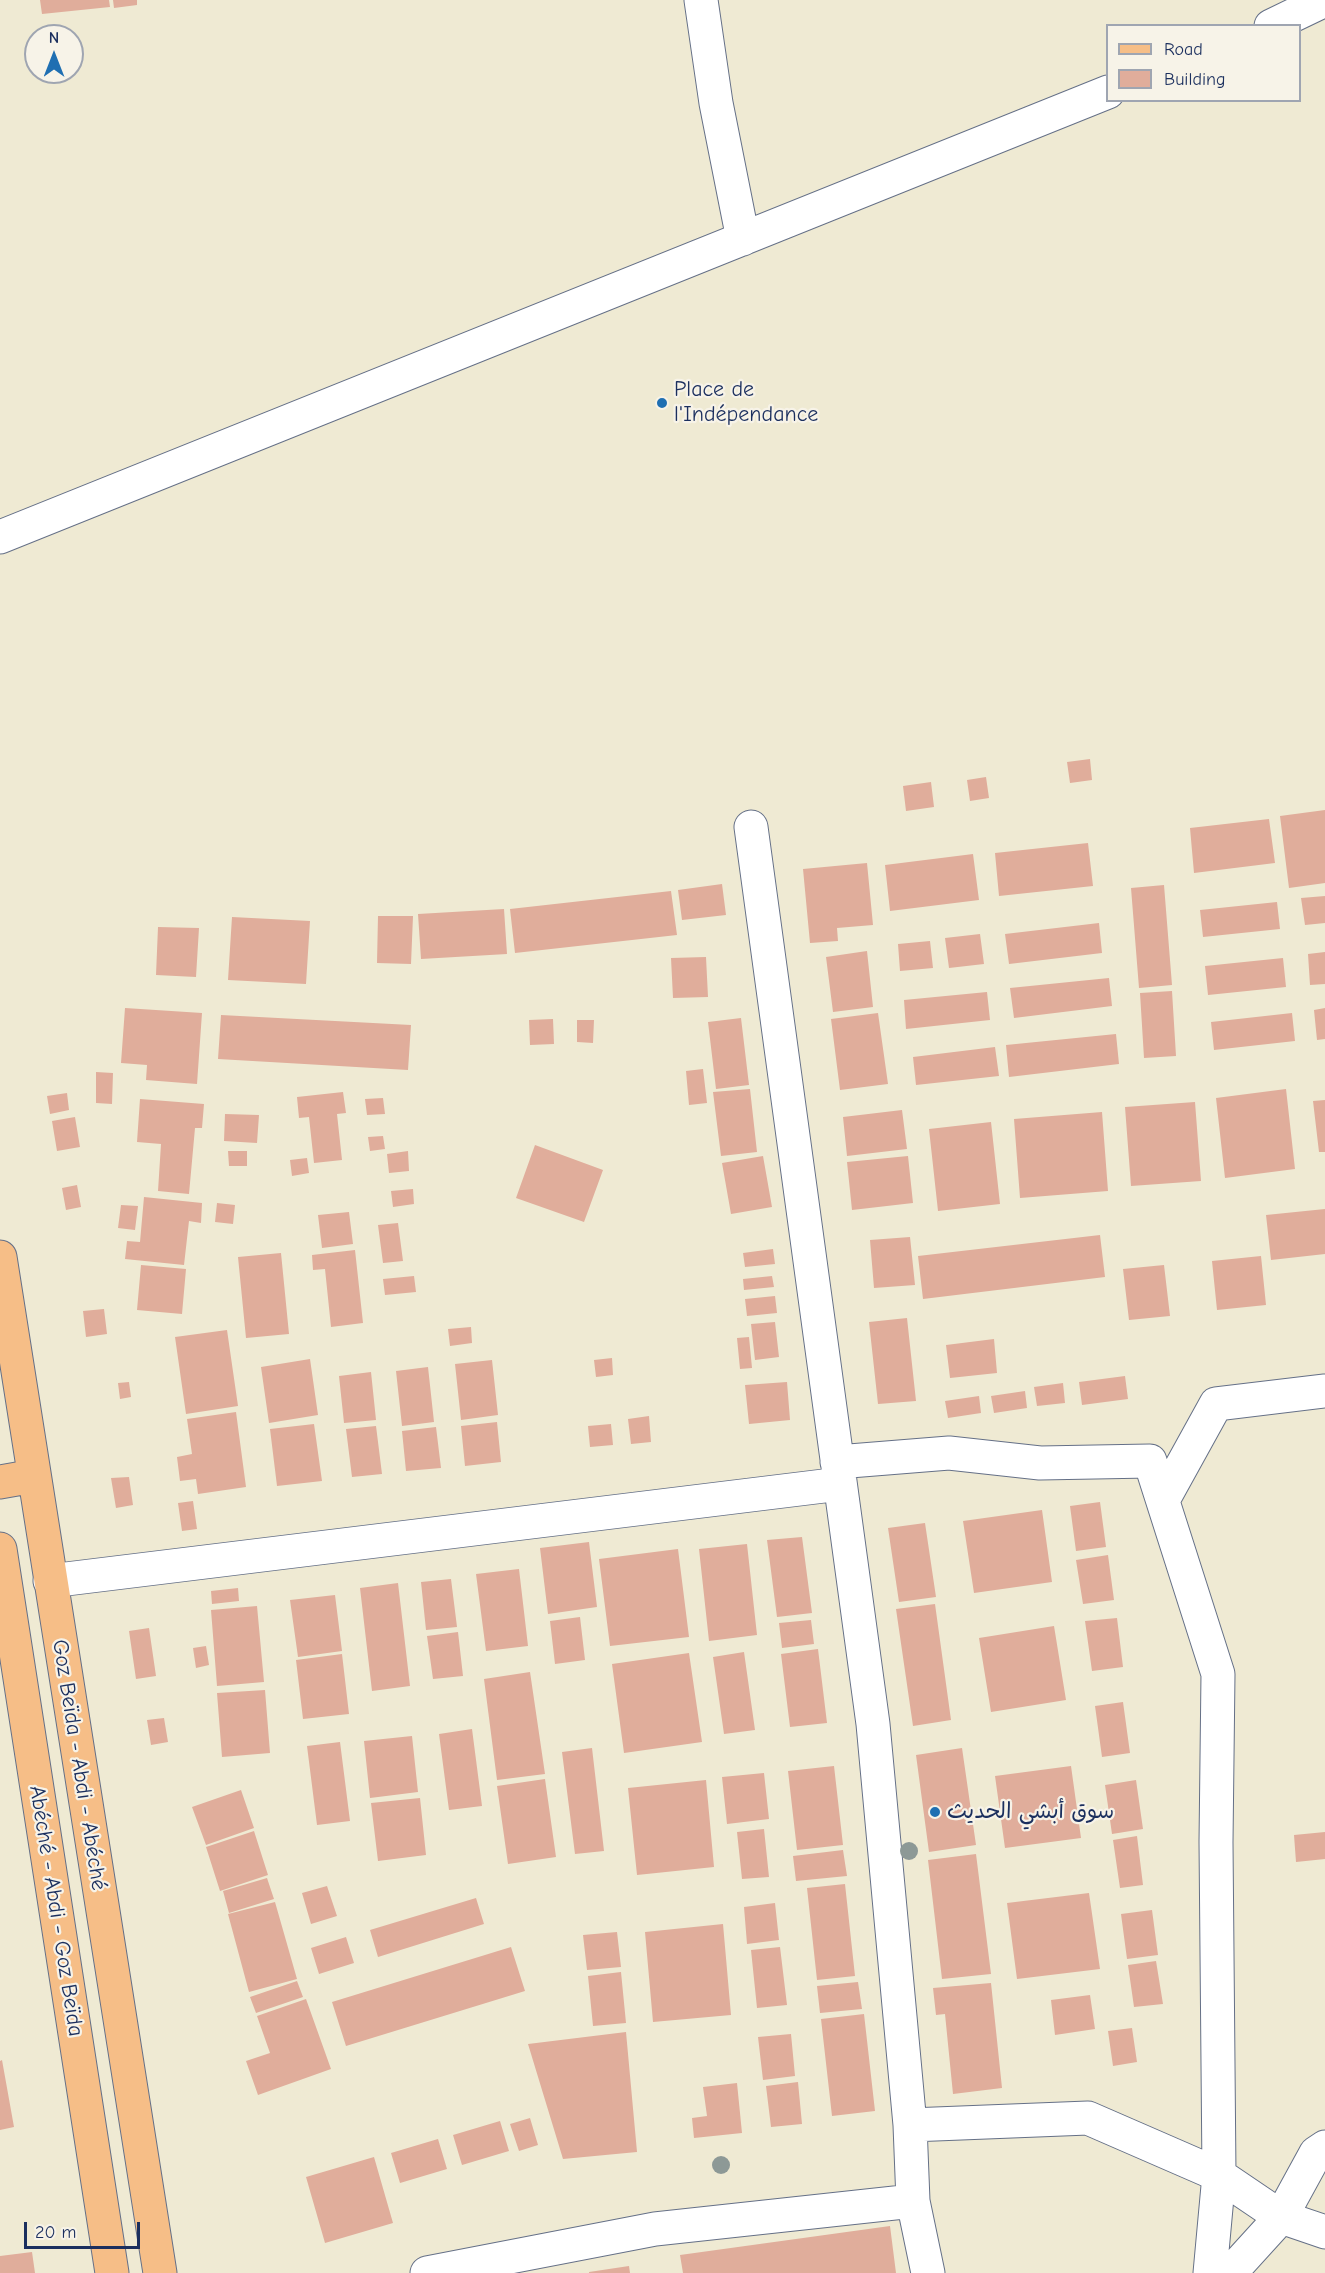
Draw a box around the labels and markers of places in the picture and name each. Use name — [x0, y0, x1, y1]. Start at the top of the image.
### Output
place label: Place de l'Indépendance — [674, 377, 818, 428]
marker: Place de l'Indépendance — [655, 396, 669, 410]
place label: سوق أبشي الحديث — [947, 1799, 1114, 1825]
marker: سوق أبشي الحديث — [928, 1805, 942, 1819]

